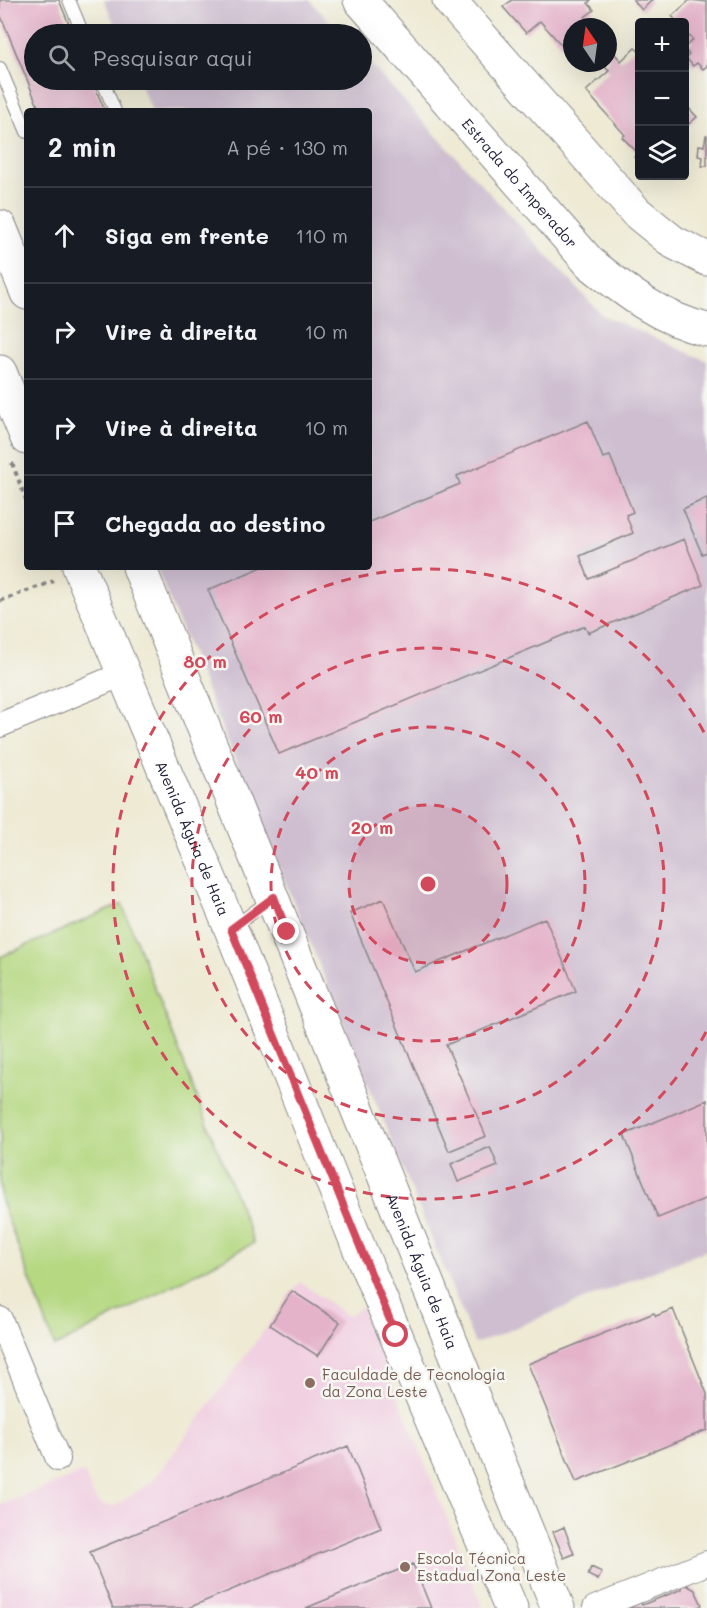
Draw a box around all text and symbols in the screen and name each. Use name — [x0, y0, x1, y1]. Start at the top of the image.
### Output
north arrow — [563, 18, 617, 72]
map controls — [635, 18, 689, 180]
button: + — [635, 18, 689, 72]
search box — [24, 24, 372, 90]
icon: search — [45, 41, 78, 74]
text: Pesquisar aqui — [93, 43, 253, 72]
button: − — [635, 72, 689, 126]
street label: Estrada do Imperador — [458, 114, 582, 252]
button: layers — [635, 126, 689, 180]
text: 2 min — [48, 130, 116, 164]
text: A pé · 130 m — [226, 134, 348, 160]
icon: ahead — [48, 219, 81, 252]
text: Siga em frente — [105, 221, 269, 250]
text: 110 m — [295, 222, 348, 248]
icon: right — [48, 315, 81, 348]
text: Vire à direita — [105, 317, 258, 346]
text: 10 m — [304, 318, 348, 344]
icon: right — [48, 411, 81, 444]
text: Vire à direita — [105, 413, 258, 442]
text: 10 m — [304, 414, 348, 440]
icon: arrive — [48, 507, 81, 540]
text: Chegada ao destino — [105, 509, 325, 538]
text: 80 m — [183, 649, 227, 673]
text: 60 m — [239, 704, 283, 728]
street label: Avenida Águia de Haia — [151, 757, 234, 919]
text: 40 m — [295, 760, 339, 784]
text: 20 m — [351, 815, 393, 839]
centre of rings — [418, 874, 438, 894]
route end — [273, 918, 299, 944]
street label: Avenida Águia de Haia — [382, 1190, 463, 1352]
route start — [382, 1321, 408, 1347]
place label: Faculdade de Tecnologia da Zona Leste — [322, 1364, 506, 1401]
marker: Faculdade de Tecnologia da Zona Leste — [303, 1376, 317, 1390]
place label: Escola Técnica Estadual Zona Leste — [417, 1548, 566, 1585]
marker: Escola Técnica Estadual Zona Leste — [398, 1560, 412, 1574]

